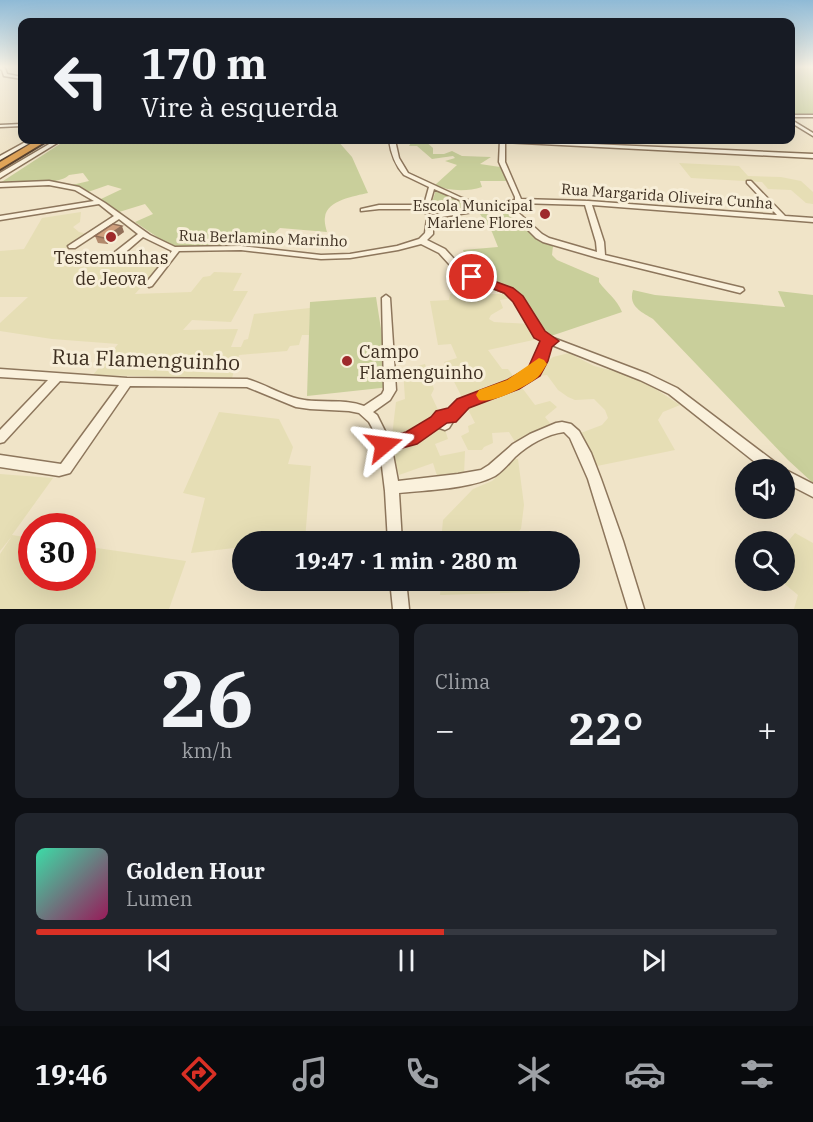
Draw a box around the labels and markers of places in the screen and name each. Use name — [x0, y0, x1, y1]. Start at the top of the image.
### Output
place label: Escola Municipal Marlene Flores — [413, 196, 533, 232]
marker: Escola Municipal Marlene Flores — [538, 207, 552, 221]
marker: Testemunhas de Jeova — [104, 230, 118, 244]
place label: Testemunhas de Jeova — [54, 246, 168, 290]
pin — [446, 251, 497, 302]
place label: Campo Flamenguinho — [359, 340, 483, 384]
marker: Campo Flamenguinho — [340, 354, 354, 368]

